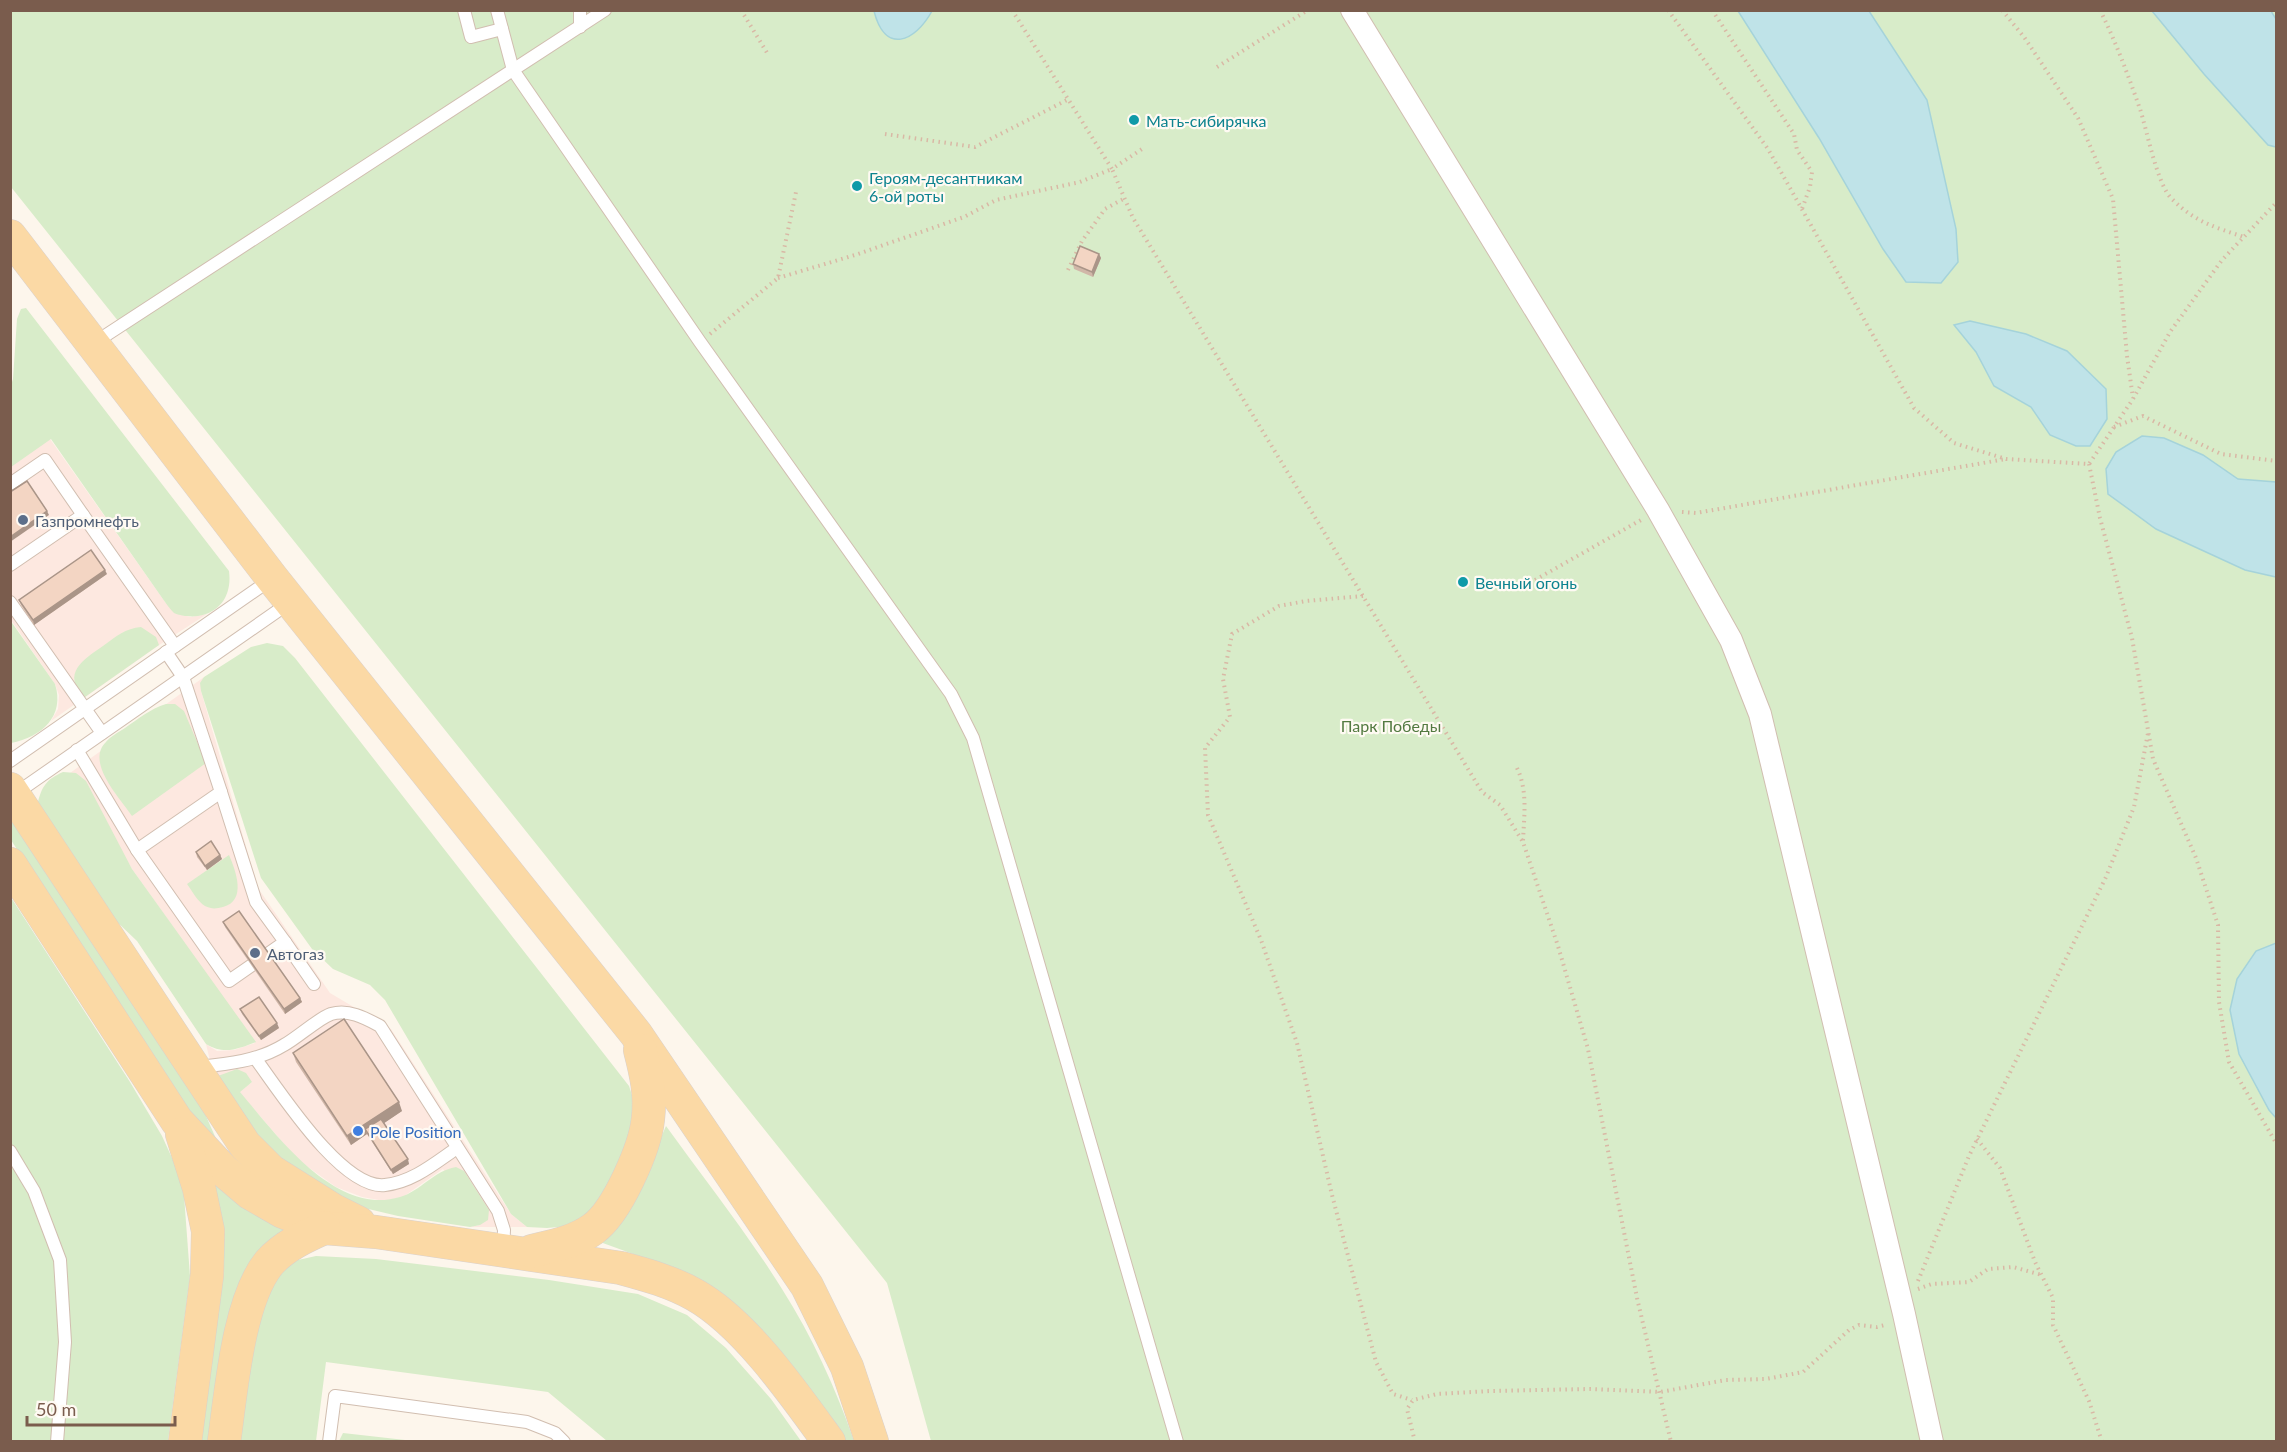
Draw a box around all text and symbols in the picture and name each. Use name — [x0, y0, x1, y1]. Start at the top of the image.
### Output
place label: Мать-сибирячка — [1146, 111, 1267, 130]
marker: Мать-сибирячка — [1127, 113, 1141, 127]
place label: Героям-десантникам 6-ой роты — [869, 168, 1022, 205]
marker: Героям-десантникам 6-ой роты — [850, 179, 864, 193]
place label: Газпромнефть — [35, 511, 139, 530]
marker: Газпромнефть — [16, 513, 30, 527]
place label: Вечный огонь — [1475, 573, 1577, 592]
marker: Вечный огонь — [1456, 575, 1470, 589]
park label: Парк Победы — [1341, 716, 1441, 735]
place label: Автогаз — [267, 944, 324, 963]
marker: Автогаз — [248, 946, 262, 960]
place label: Pole Position — [370, 1122, 461, 1141]
marker: Pole Position — [351, 1124, 365, 1138]
scale bar — [27, 1389, 176, 1427]
text: 50 m — [36, 1398, 76, 1420]

